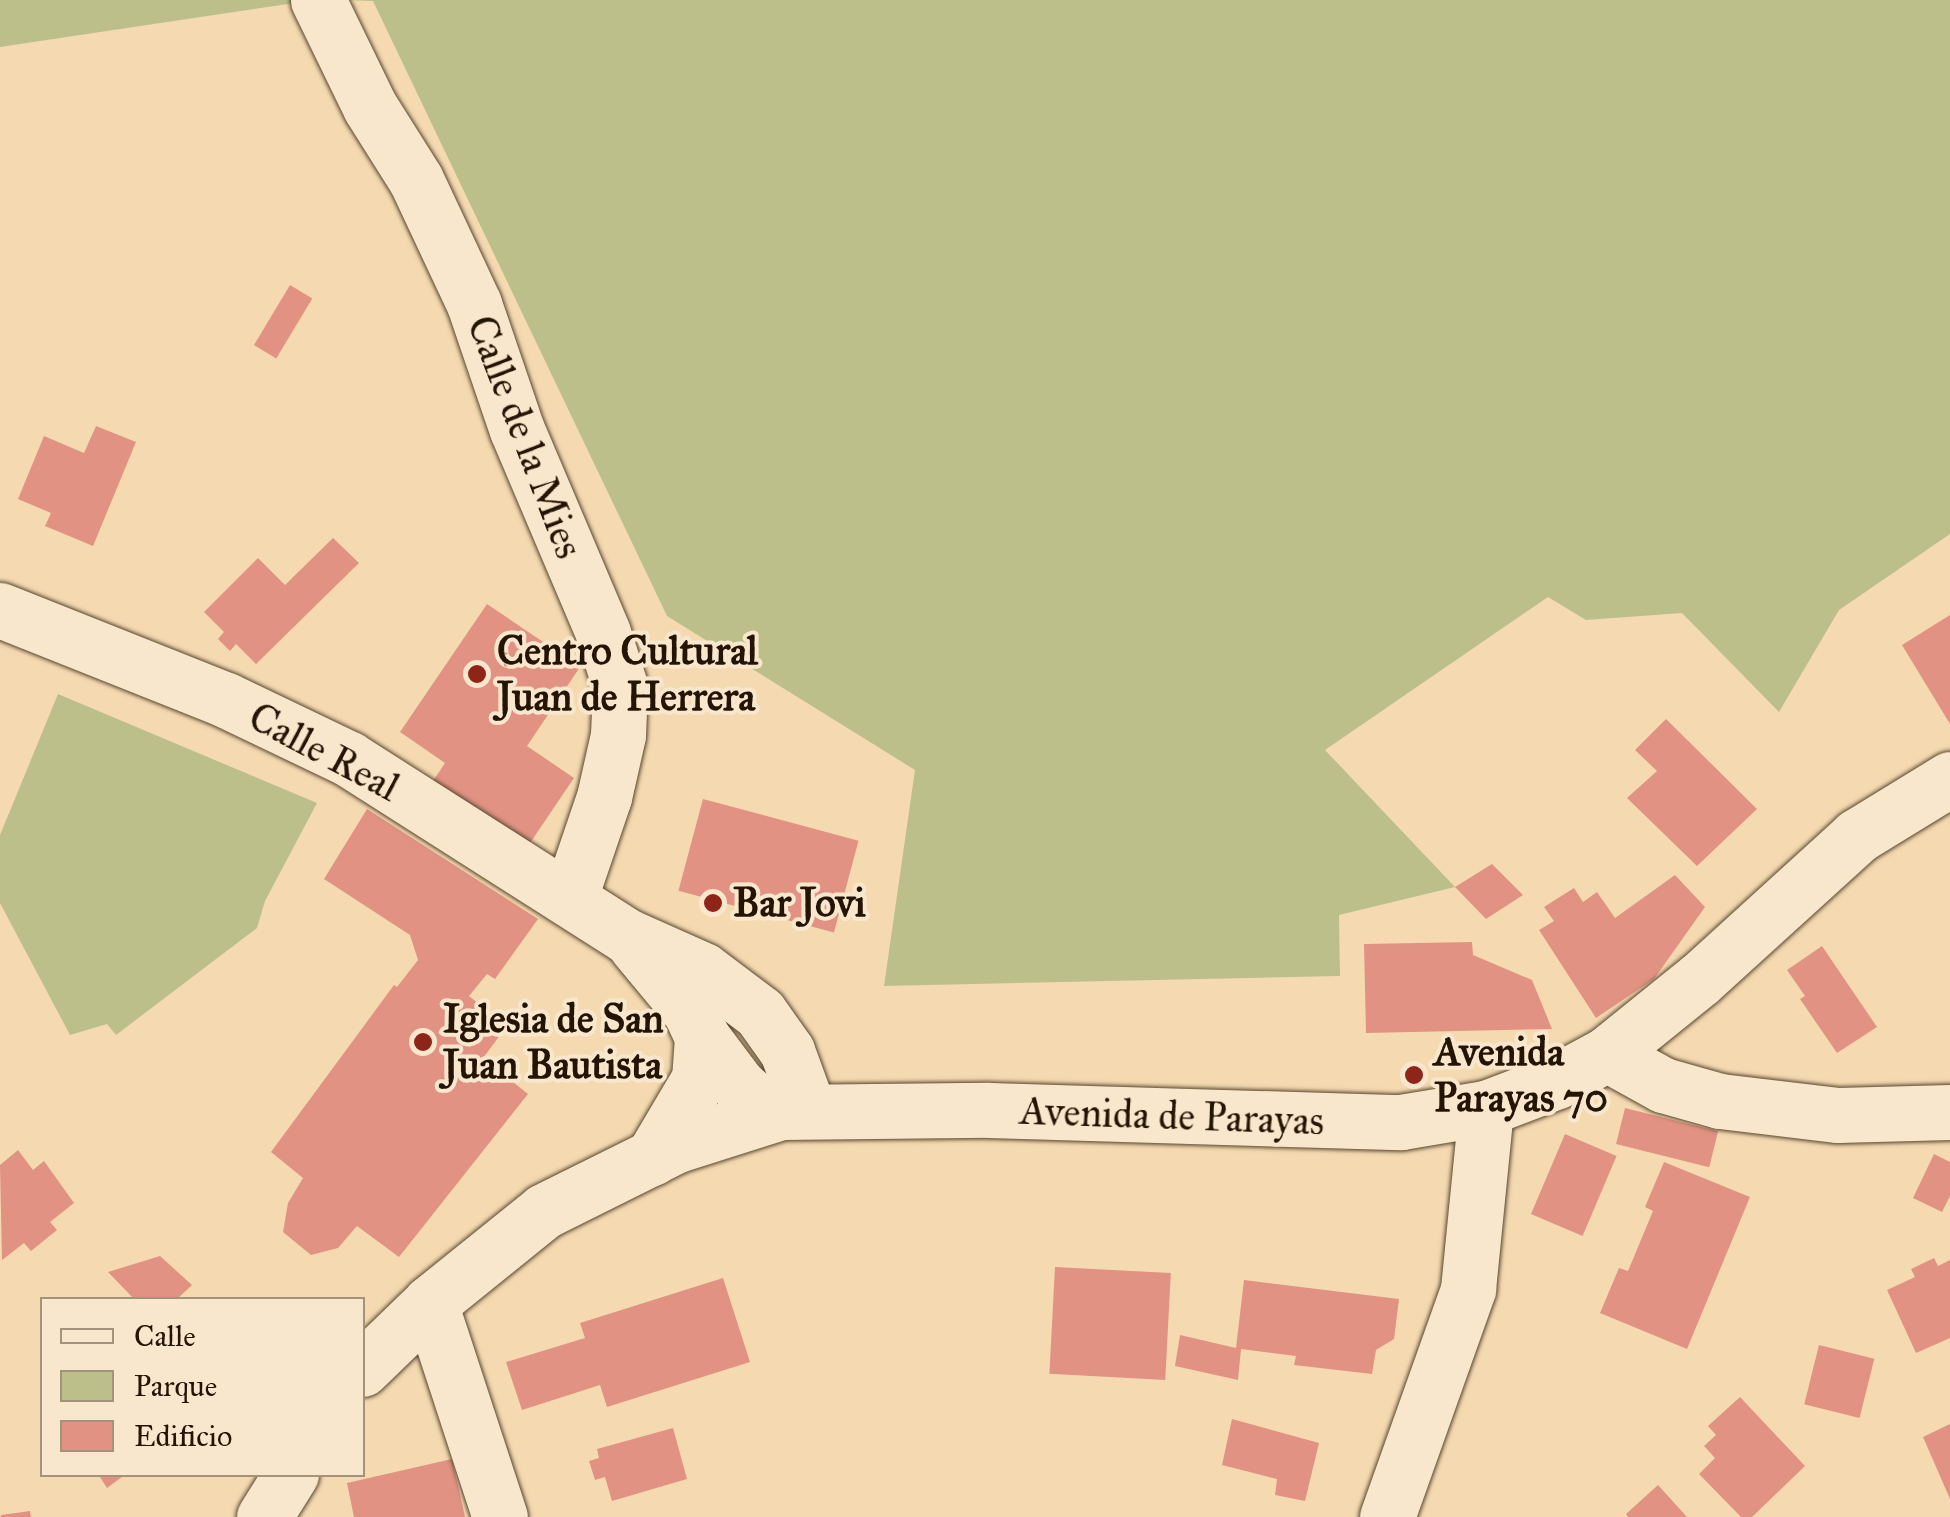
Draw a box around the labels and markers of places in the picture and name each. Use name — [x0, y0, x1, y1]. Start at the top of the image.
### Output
place label: Centro Cultural Juan de Herrera — [497, 627, 758, 721]
marker: Centro Cultural Juan de Herrera — [466, 663, 488, 685]
place label: Bar Jovi — [733, 879, 866, 927]
marker: Bar Jovi — [702, 892, 724, 914]
place label: Iglesia de San Juan Bautista — [443, 995, 664, 1089]
place label: Avenida Parayas 70 — [1434, 1028, 1608, 1122]
marker: Iglesia de San Juan Bautista — [412, 1031, 434, 1053]
marker: Avenida Parayas 70 — [1403, 1064, 1425, 1086]

